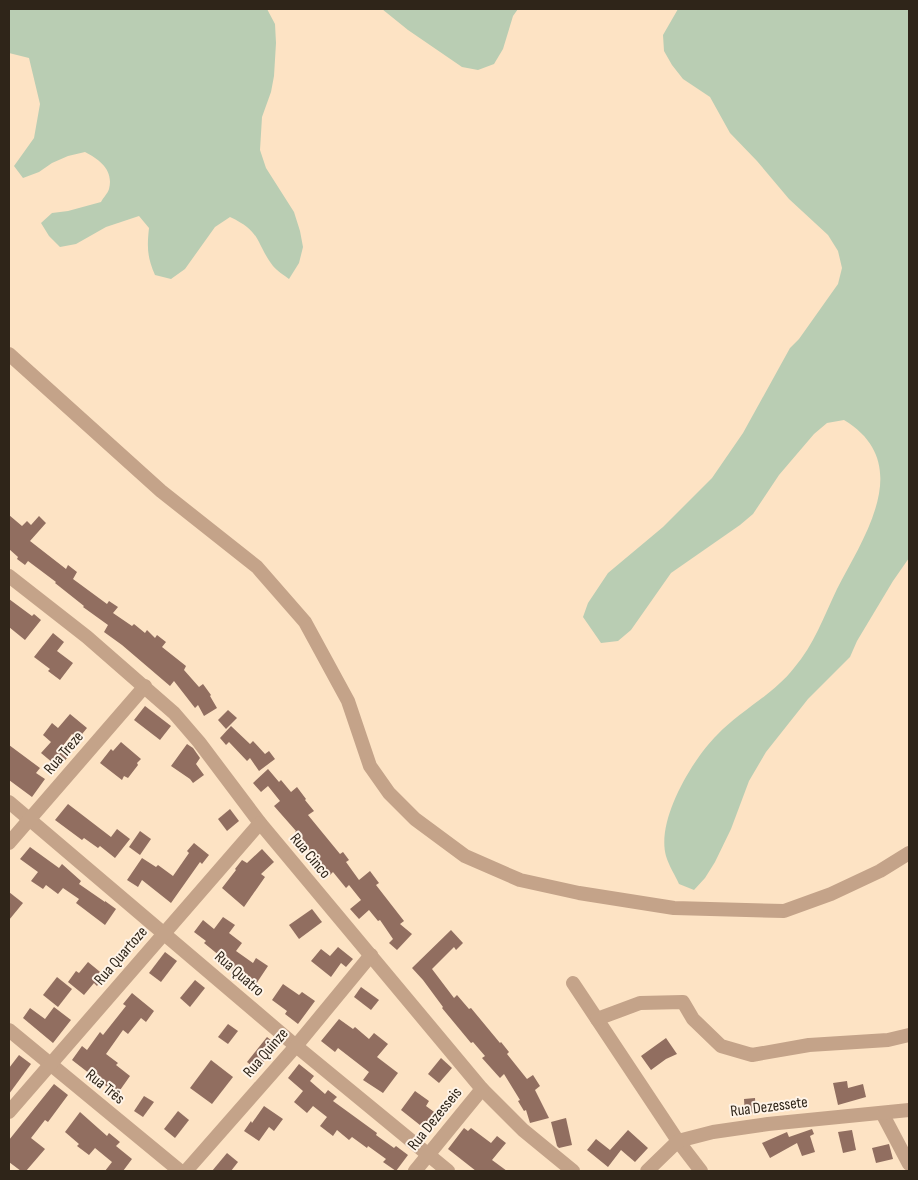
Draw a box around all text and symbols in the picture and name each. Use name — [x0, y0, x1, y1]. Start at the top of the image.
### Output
street label: Rua Treze — [40, 728, 88, 778]
street label: Rua Cinco — [286, 829, 334, 883]
street label: Rua Quartoze — [90, 923, 152, 989]
street label: Rua Quatro — [210, 947, 268, 1001]
street label: Rua Quinze — [239, 1024, 293, 1082]
street label: Rua Três — [82, 1066, 129, 1109]
street label: Rua Dezesseis — [404, 1083, 466, 1154]
street label: Rua Dezessete — [729, 1093, 809, 1121]

